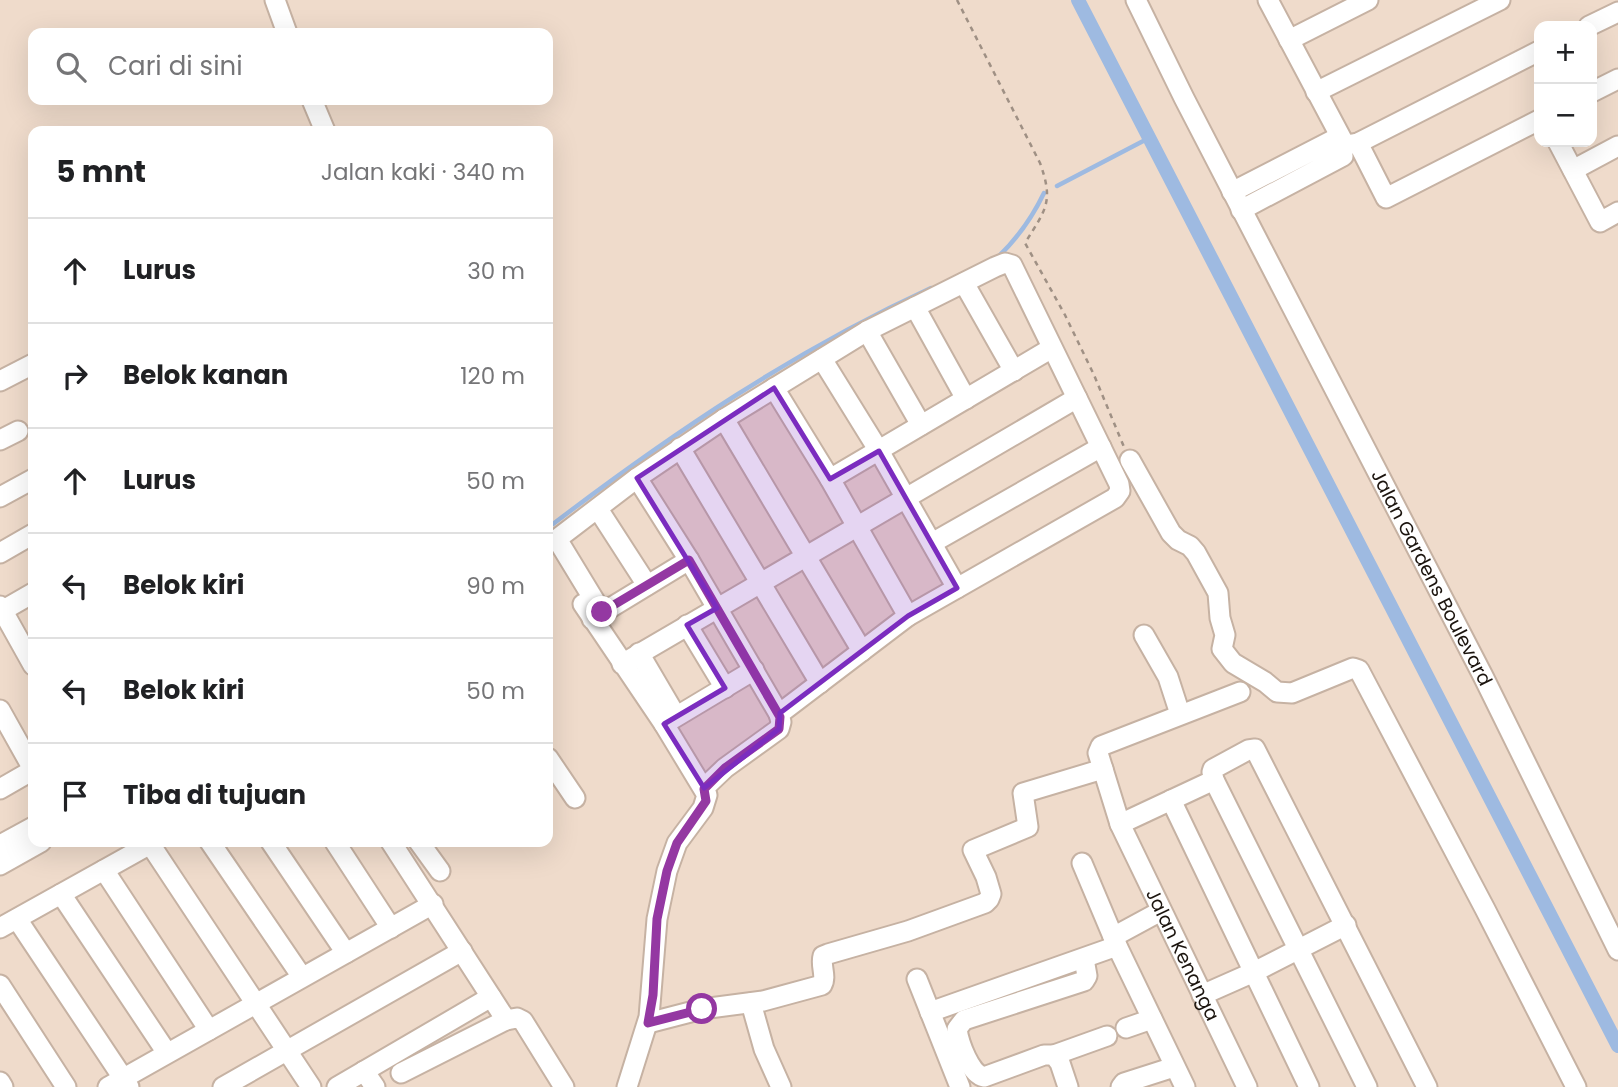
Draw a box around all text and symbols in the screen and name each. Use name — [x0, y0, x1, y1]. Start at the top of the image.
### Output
map controls — [1534, 21, 1597, 147]
button: + — [1534, 21, 1597, 84]
search box — [28, 28, 553, 105]
icon: search — [52, 48, 90, 86]
text: Cari di sini — [108, 48, 243, 84]
button: − — [1534, 84, 1597, 147]
text: 5 mnt — [56, 150, 146, 193]
text: Jalan kaki · 340 m — [321, 156, 525, 188]
icon: ahead — [56, 252, 94, 290]
text: Lurus — [123, 252, 196, 288]
text: 30 m — [467, 255, 525, 287]
icon: right — [56, 357, 94, 395]
text: Belok kanan — [123, 357, 288, 393]
text: 120 m — [460, 360, 525, 392]
icon: ahead — [56, 462, 94, 500]
text: Lurus — [123, 462, 196, 498]
text: 50 m — [466, 465, 525, 497]
street label: Jalan Gardens Boulevard — [1365, 465, 1499, 690]
icon: left — [56, 567, 94, 605]
text: Belok kiri — [123, 567, 245, 603]
text: 90 m — [466, 570, 525, 602]
route end — [586, 596, 617, 627]
icon: left — [56, 672, 94, 710]
text: Belok kiri — [123, 672, 245, 708]
text: 50 m — [466, 675, 525, 707]
icon: arrive — [56, 777, 94, 815]
text: Tiba di tujuan — [123, 777, 306, 813]
street label: Jalan Kenanga — [1140, 884, 1226, 1025]
route start — [686, 993, 717, 1024]

